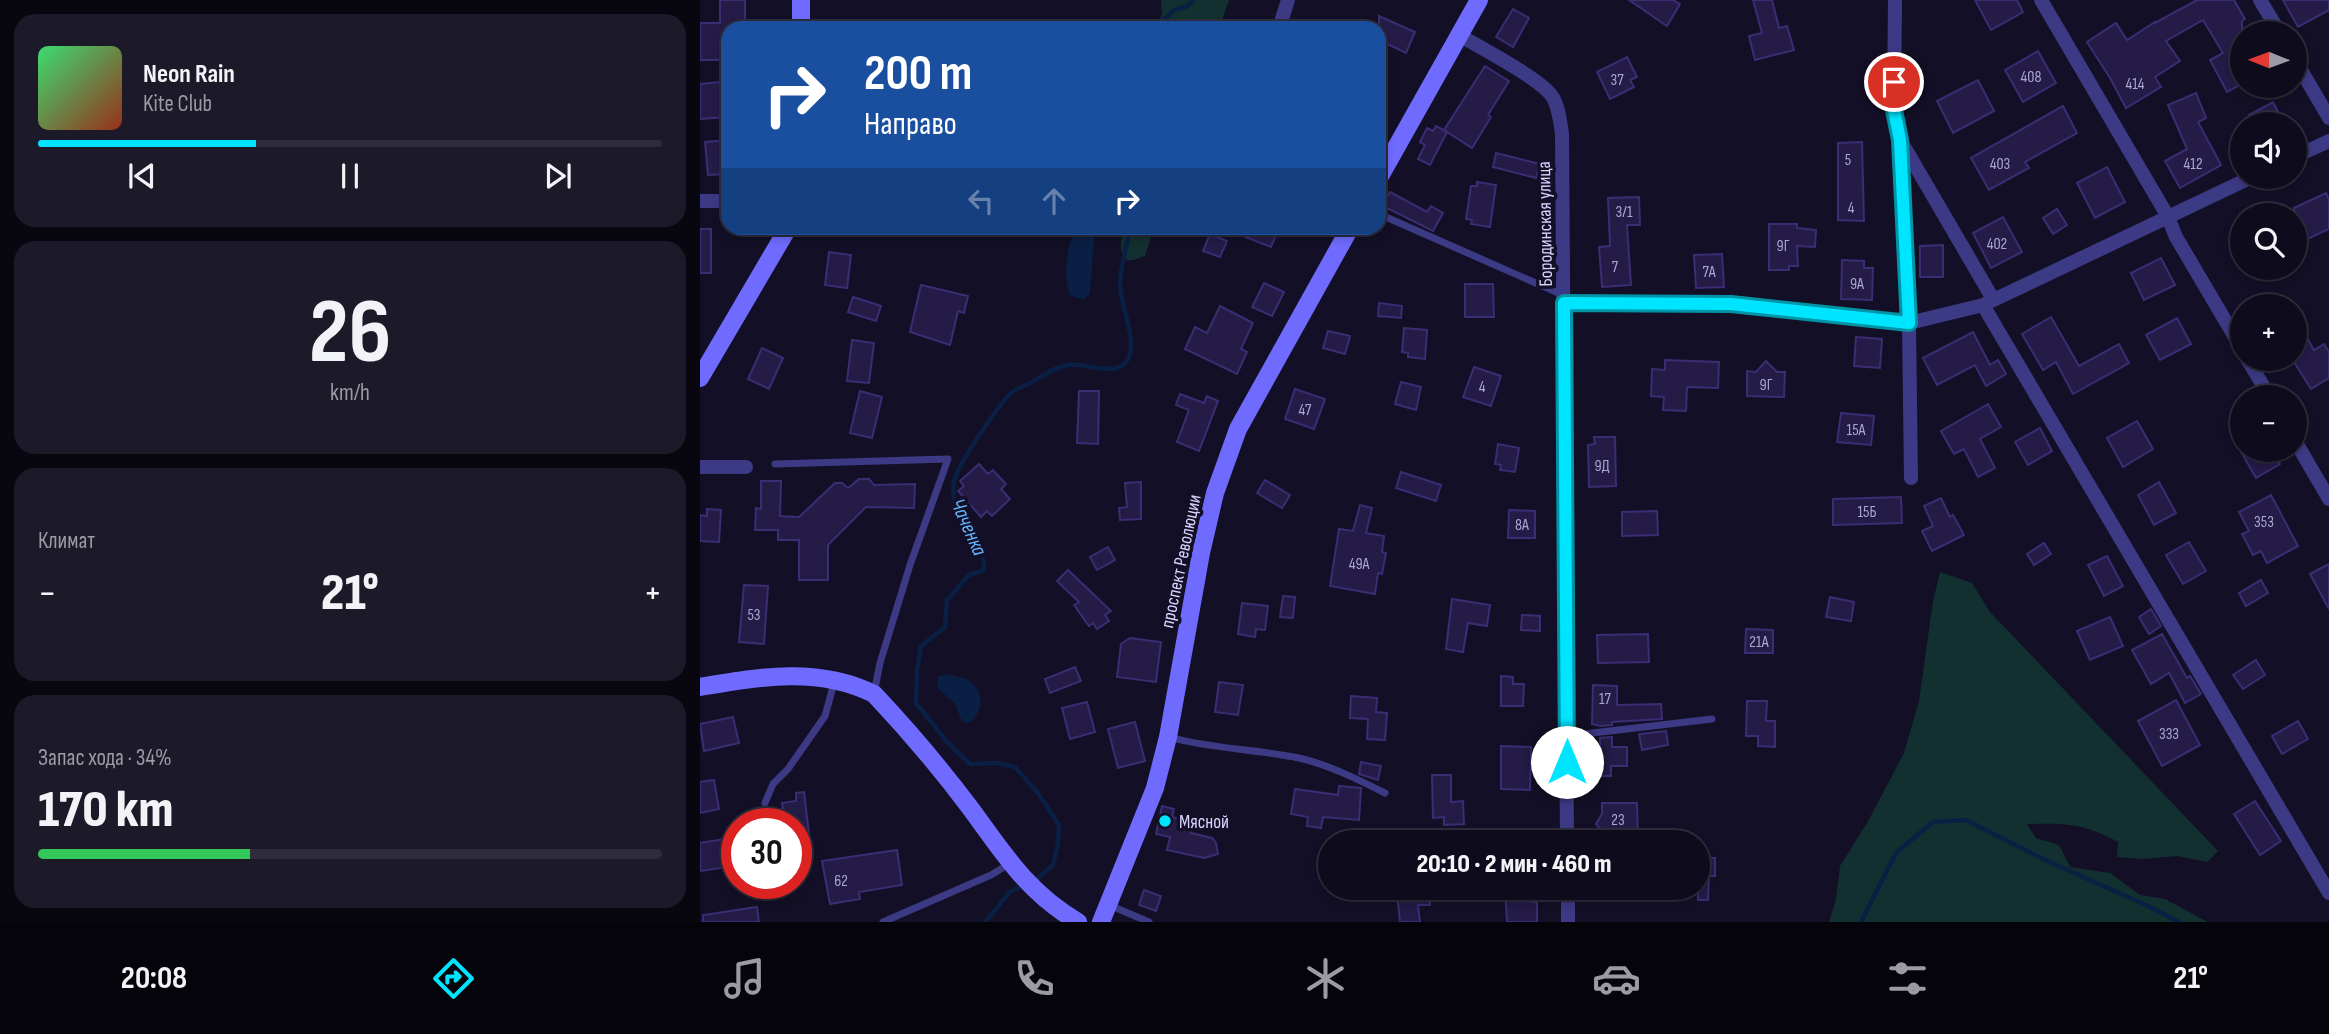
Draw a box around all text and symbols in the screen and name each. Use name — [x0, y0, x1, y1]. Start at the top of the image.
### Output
north arrow — [2230, 21, 2306, 98]
map controls — [2230, 21, 2307, 462]
text: 200 m — [864, 45, 972, 104]
icon: right — [749, 49, 840, 140]
pin — [1864, 52, 1924, 112]
text: Neon Rain — [143, 59, 235, 90]
icon: arrive — [1875, 63, 1913, 101]
house number: 408 — [2021, 68, 2041, 87]
house number: 37 — [1610, 71, 1624, 90]
house number: 414 — [2125, 75, 2145, 94]
text: Kite Club — [143, 90, 212, 118]
text: Направо — [864, 105, 957, 144]
button: sound — [2230, 112, 2307, 189]
house number: 5 — [1845, 151, 1851, 170]
house number: 403 — [1990, 155, 2010, 174]
house number: 412 — [2183, 155, 2203, 174]
icon: previous — [123, 157, 161, 195]
icon: pause — [331, 157, 369, 195]
icon: next — [539, 157, 577, 195]
street label: Бородинская улица — [1533, 161, 1558, 287]
icon: left — [962, 182, 1000, 220]
icon: ahead — [1035, 182, 1073, 220]
icon: right — [1108, 182, 1146, 220]
house number: 4 — [1848, 199, 1855, 218]
house number: 3/1 — [1616, 203, 1633, 222]
button: search — [2230, 203, 2307, 280]
house number: 402 — [1987, 235, 2007, 254]
house number: 9Г — [1777, 237, 1790, 256]
house number: 7 — [1612, 258, 1619, 277]
house number: 7А — [1703, 263, 1716, 282]
house number: 9А — [1850, 275, 1864, 294]
text: 26 — [309, 279, 391, 388]
button: + — [2230, 294, 2307, 371]
house number: 9Г — [1760, 376, 1773, 395]
house number: 4 — [1479, 378, 1486, 397]
text: km/h — [330, 379, 370, 407]
button: − — [2230, 385, 2307, 462]
house number: 47 — [1299, 401, 1312, 420]
house number: 15А — [1847, 421, 1866, 440]
house number: 9Д — [1595, 457, 1610, 476]
street label: проспект Революции — [1156, 492, 1207, 630]
water label: Чаченка — [945, 495, 992, 560]
house number: 15Б — [1857, 503, 1877, 522]
house number: 353 — [2254, 513, 2274, 532]
house number: 8А — [1515, 516, 1529, 535]
text: Климат — [38, 527, 95, 555]
house number: 49А — [1349, 555, 1369, 574]
text: 21° — [321, 562, 379, 625]
text: − — [38, 571, 57, 616]
text: + — [643, 571, 662, 616]
house number: 53 — [747, 606, 761, 625]
house number: 21А — [1749, 633, 1769, 652]
house number: 17 — [1599, 690, 1612, 709]
position arrow — [1530, 725, 1604, 799]
house number: 333 — [2159, 725, 2179, 744]
text: Запас хода · 34% — [38, 744, 172, 772]
text: 170 km — [38, 779, 174, 842]
speed limit sign: 30 — [721, 808, 812, 899]
place label: Мясной — [1179, 811, 1229, 834]
house number: 23 — [1611, 811, 1625, 830]
marker: Мясной — [1157, 813, 1173, 829]
text: 20:10 · 2 мин · 460 m — [1416, 849, 1612, 880]
house number: 62 — [834, 872, 848, 891]
icon: directions — [429, 954, 478, 1003]
icon: music — [720, 954, 769, 1003]
icon: phone — [1010, 954, 1059, 1003]
icon: climate — [1301, 954, 1350, 1003]
icon: car — [1592, 954, 1641, 1003]
icon: filters — [1883, 954, 1932, 1003]
text: 20:08 — [121, 959, 187, 998]
text: 21° — [2173, 959, 2208, 998]

